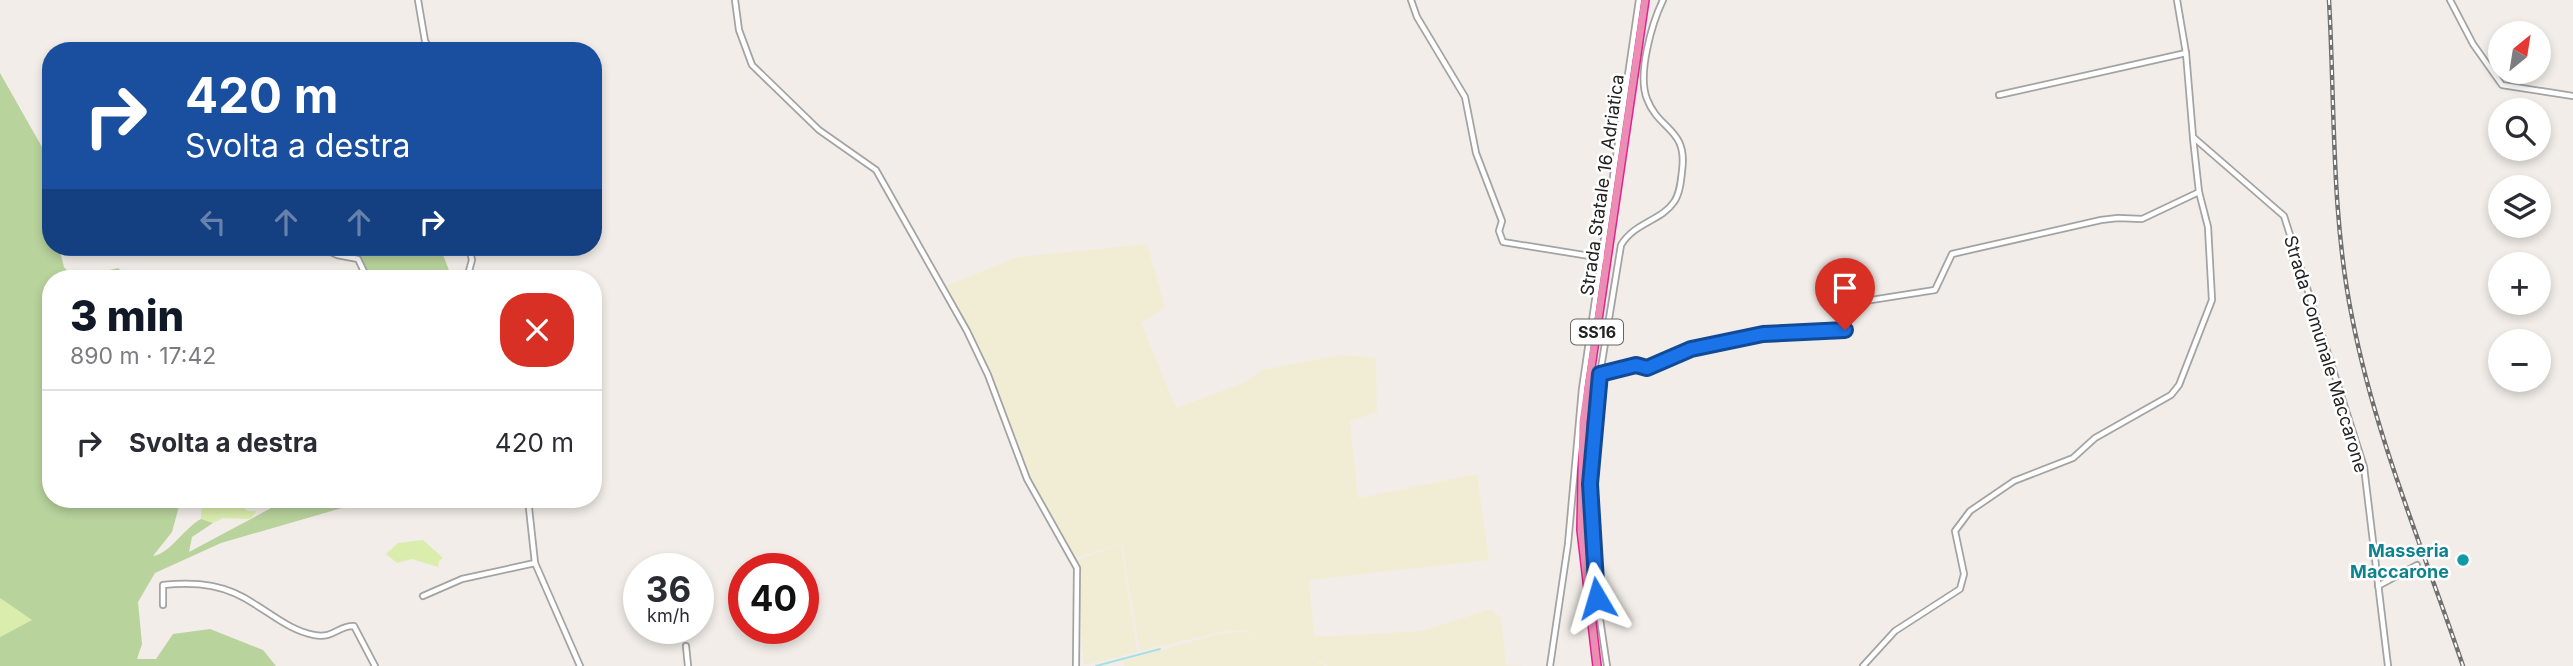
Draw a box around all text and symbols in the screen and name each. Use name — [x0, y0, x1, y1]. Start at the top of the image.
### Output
north arrow — [2488, 21, 2552, 84]
map controls — [2488, 21, 2551, 392]
text: 420 m — [185, 66, 338, 125]
icon: right — [70, 70, 161, 161]
street label: Strada Statale 16 Adriatica — [1576, 73, 1628, 297]
button: search — [2488, 98, 2551, 161]
text: Svolta a destra — [185, 126, 410, 165]
button: layers — [2488, 175, 2551, 238]
icon: left — [194, 203, 232, 241]
icon: ahead — [267, 203, 305, 241]
icon: ahead — [340, 203, 378, 241]
icon: right — [413, 203, 451, 241]
street label: Strada Comunale Maccarone — [2280, 233, 2372, 475]
button: + — [2488, 252, 2551, 315]
pin — [1815, 258, 1875, 330]
icon: arrive — [1826, 269, 1864, 307]
text: 3 min — [70, 290, 184, 341]
button: close — [500, 293, 574, 367]
road number: SS16 — [1571, 320, 1623, 344]
button: − — [2488, 329, 2551, 392]
text: 890 m · 17:42 — [70, 342, 216, 370]
icon: right — [70, 424, 108, 462]
text: Svolta a destra — [129, 427, 318, 458]
text: 420 m — [495, 427, 574, 458]
place label: Masseria Maccarone — [2350, 540, 2449, 582]
marker: Masseria Maccarone — [2455, 552, 2471, 568]
speed limit sign: 40 — [728, 553, 819, 644]
position arrow — [1560, 561, 1634, 635]
text: 36 — [646, 568, 691, 610]
text: km/h — [647, 605, 690, 626]

